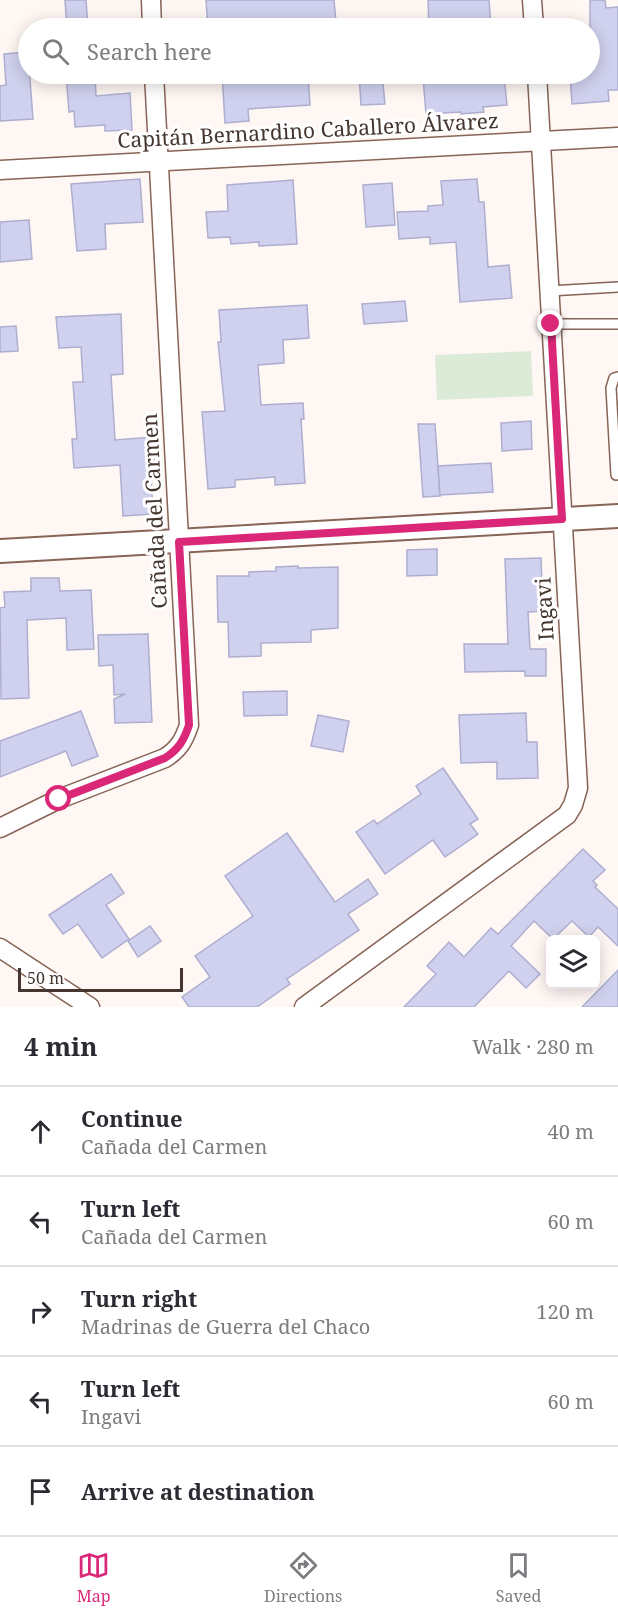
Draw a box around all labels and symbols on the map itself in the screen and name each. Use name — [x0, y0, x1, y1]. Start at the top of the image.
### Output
street label: Capitán Bernardino Caballero Álvarez — [117, 106, 499, 154]
route end — [537, 310, 563, 336]
street label: Cañada del Carmen — [135, 413, 173, 609]
street label: Ingavi — [528, 576, 560, 641]
route start — [45, 785, 71, 811]
scale bar — [18, 965, 183, 992]

